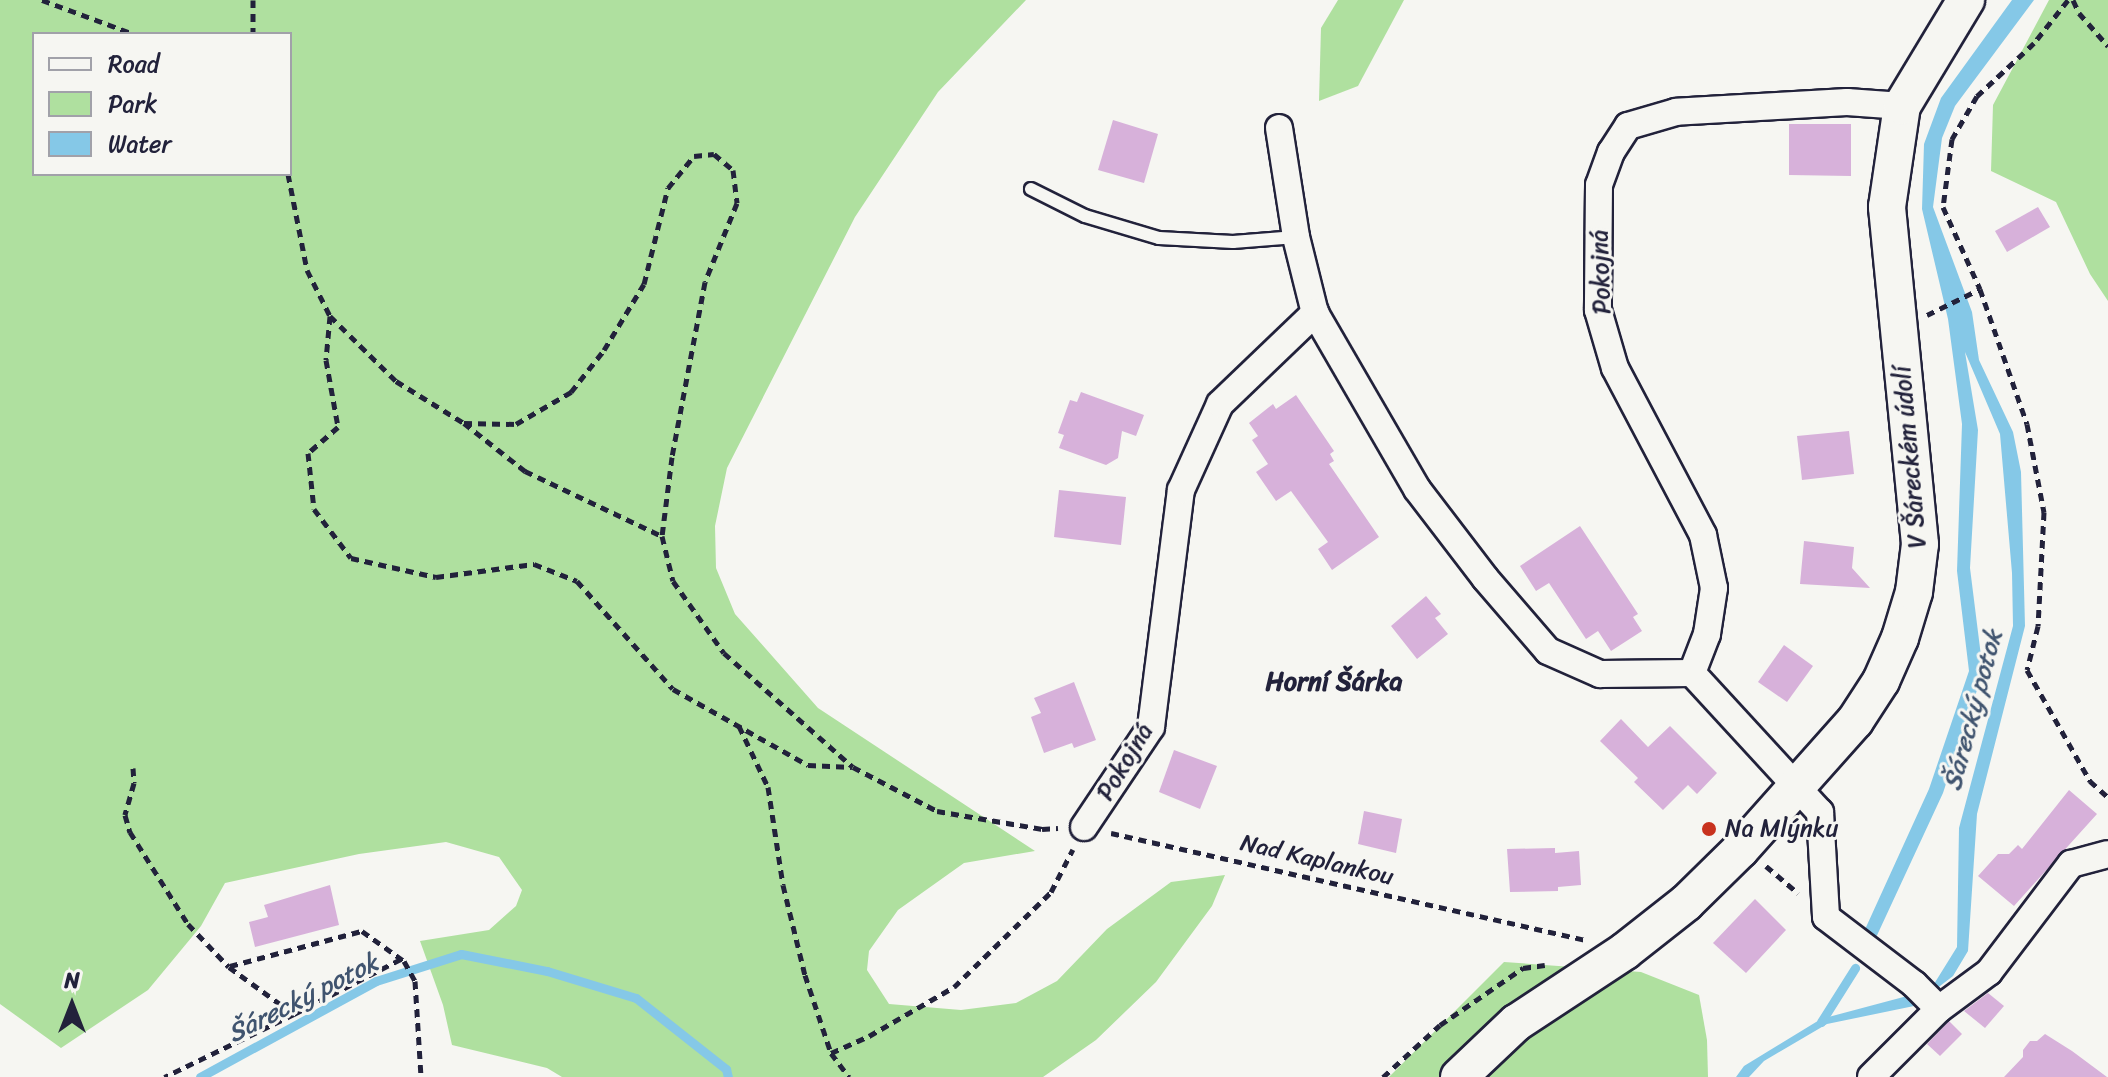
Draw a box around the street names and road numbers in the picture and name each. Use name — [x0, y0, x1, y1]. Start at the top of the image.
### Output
street label: Pokojná — [1585, 229, 1617, 315]
street label: V Šáreckém údolí — [1888, 365, 1932, 549]
street label: Pokojná — [1091, 718, 1159, 806]
street label: Nad Kaplankou — [1238, 828, 1396, 892]

